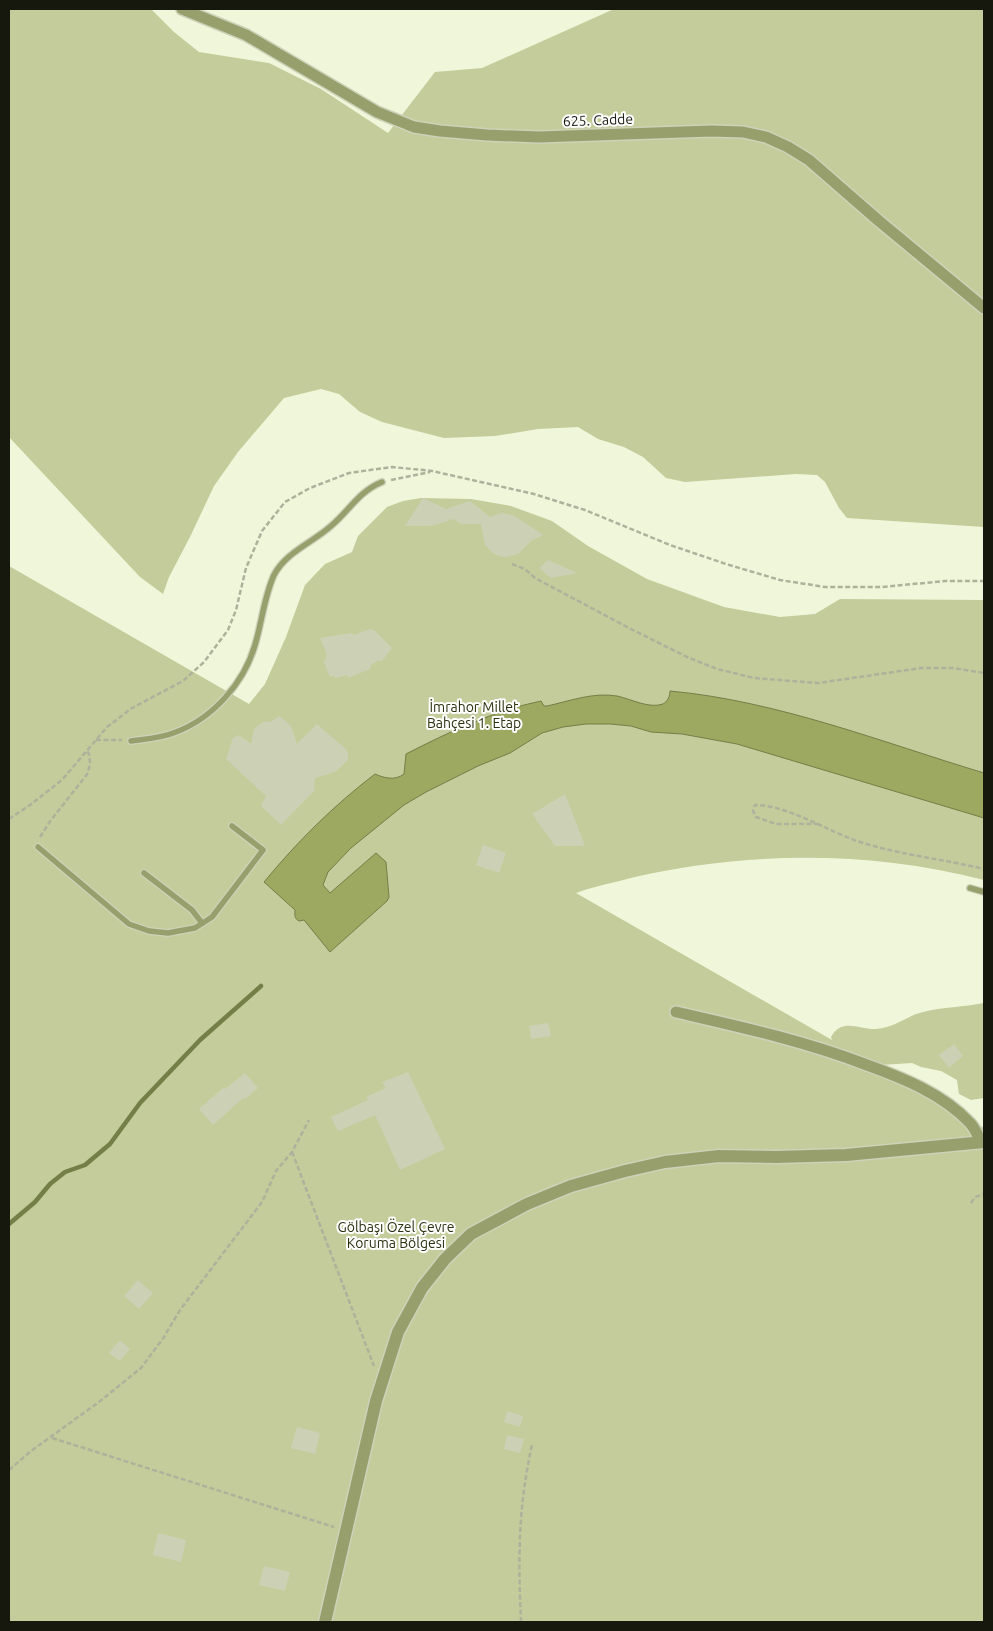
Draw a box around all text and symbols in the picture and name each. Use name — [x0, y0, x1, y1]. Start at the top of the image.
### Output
street label: 625. Cadde — [563, 111, 633, 129]
park label: İmrahor Millet Bahçesi 1. Etap — [427, 699, 521, 731]
park label: Gölbaşı Özel Çevre Koruma Bölgesi — [337, 1218, 455, 1251]

